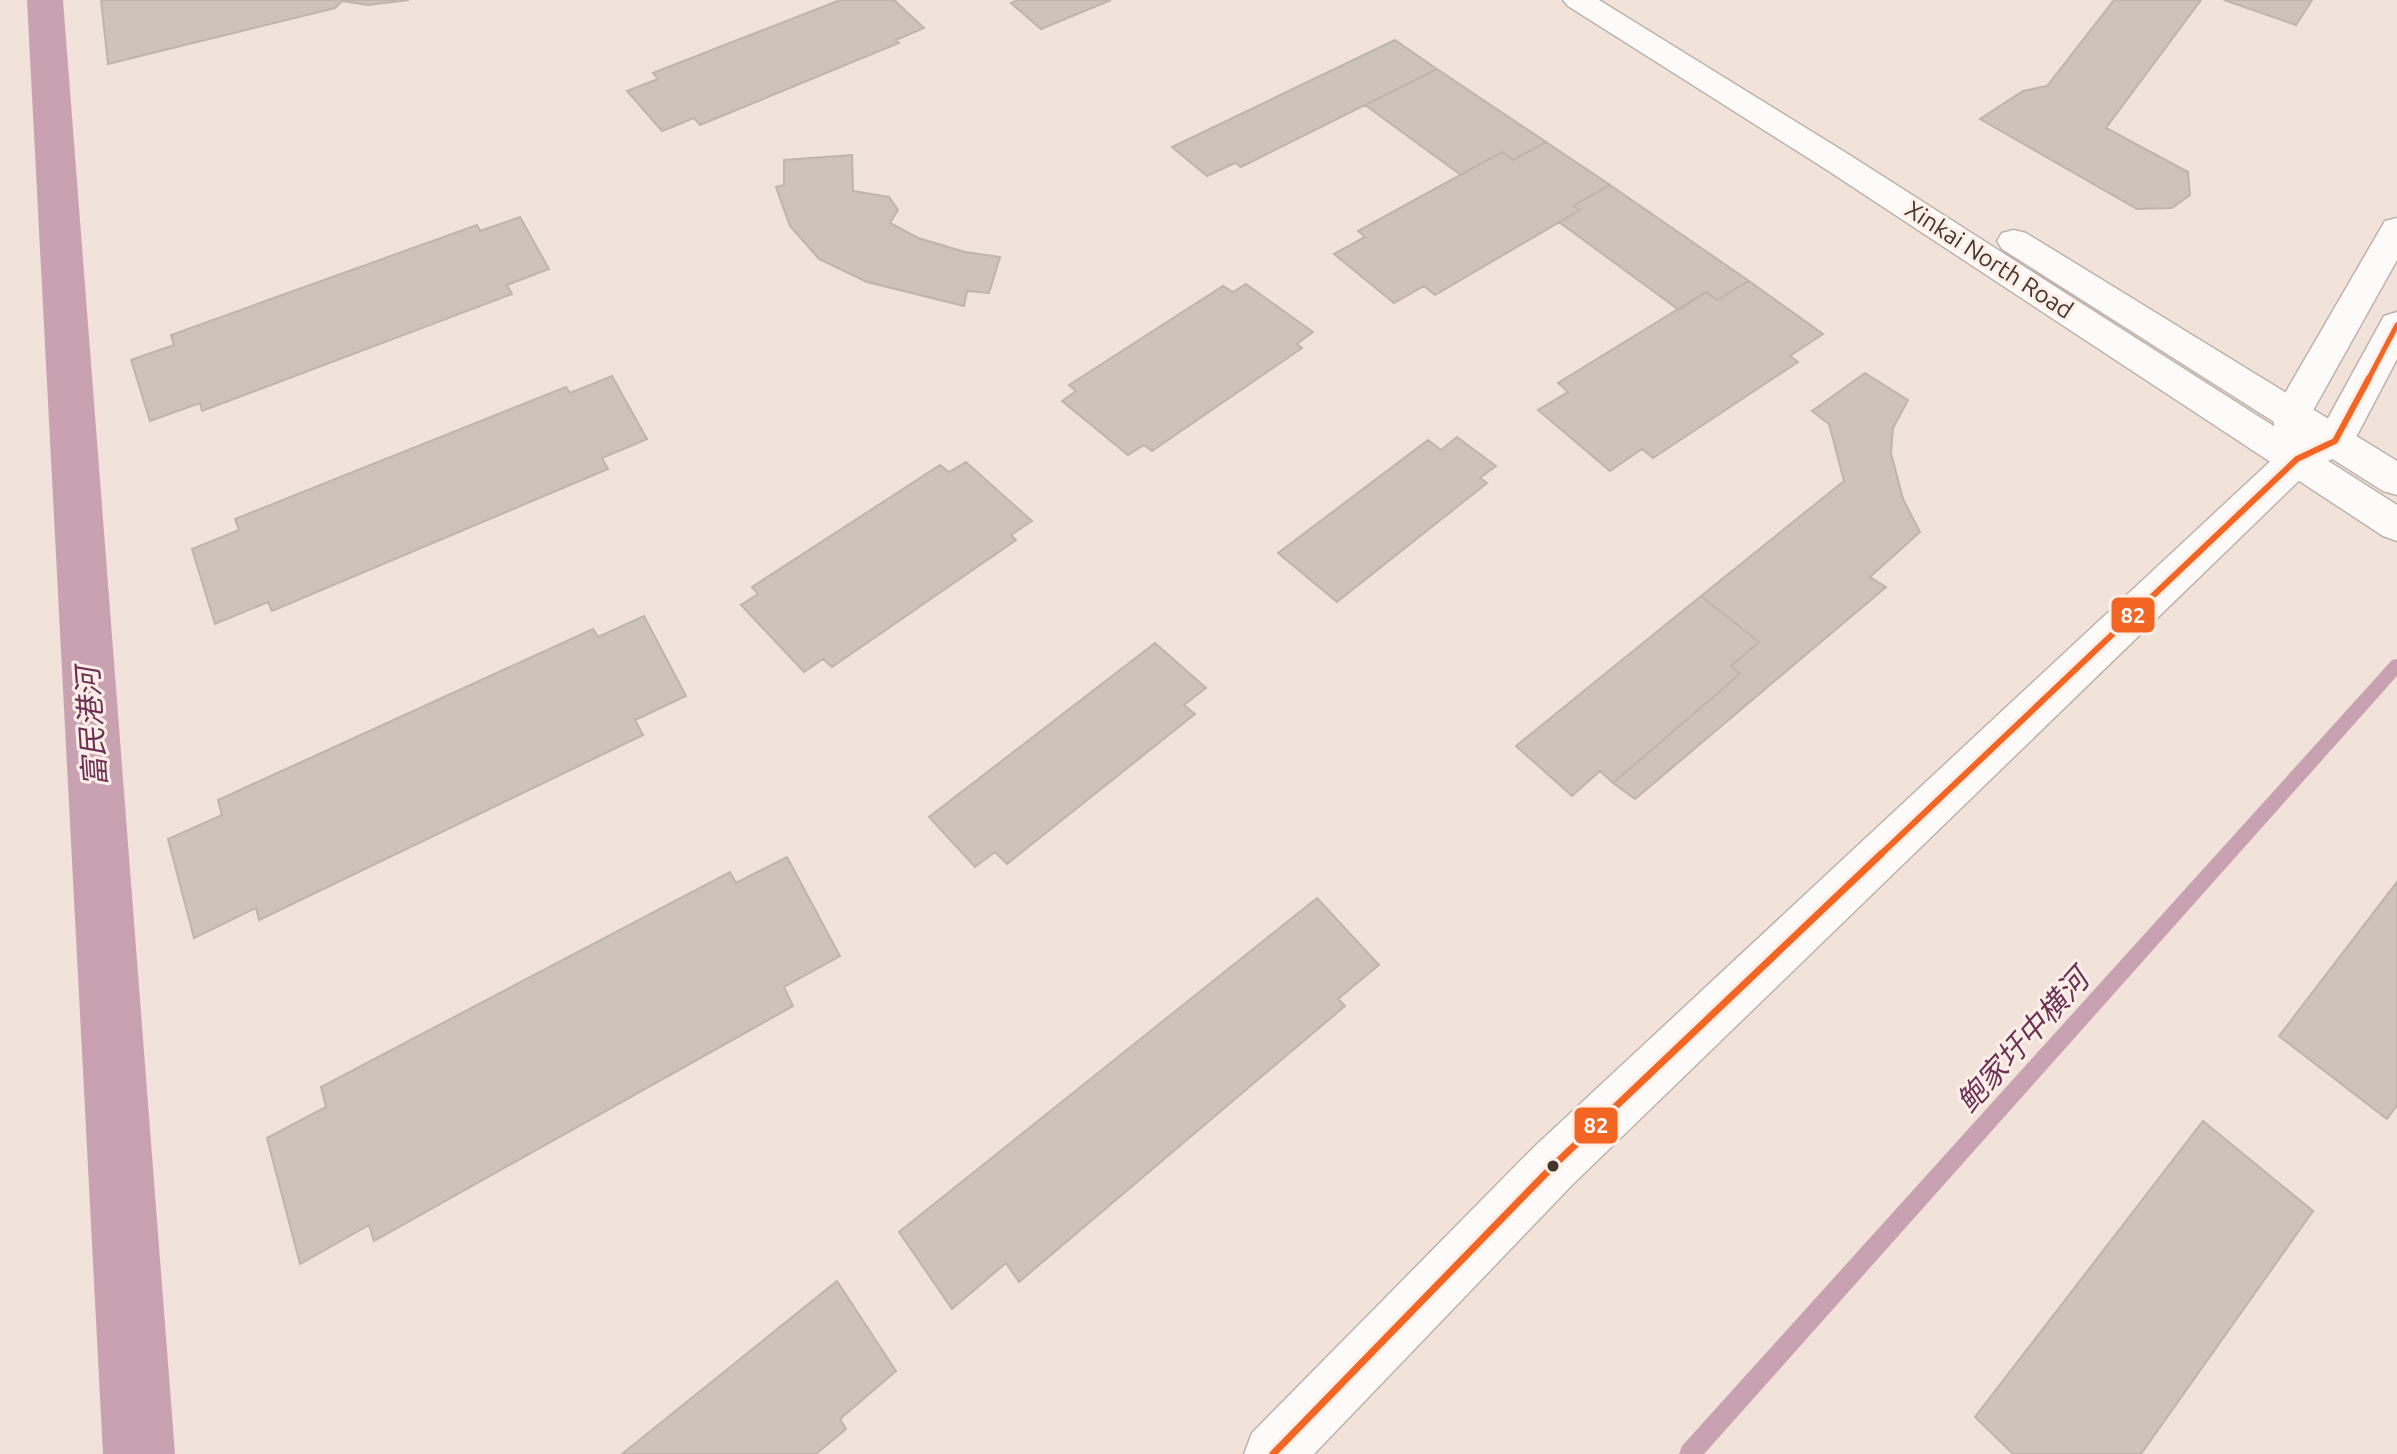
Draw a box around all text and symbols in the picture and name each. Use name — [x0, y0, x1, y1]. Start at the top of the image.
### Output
street label: Xinkai North Road — [1900, 195, 2078, 324]
line badge: 82 — [2110, 596, 2156, 634]
text: 82 — [2121, 602, 2145, 627]
water label: 富民港河 — [70, 661, 112, 788]
water label: 鲍家圩中横河 — [1949, 958, 2098, 1119]
line badge: 82 — [1573, 1106, 1619, 1145]
text: 82 — [1584, 1112, 1608, 1137]
unlabelled marker — [1545, 1158, 1561, 1174]

